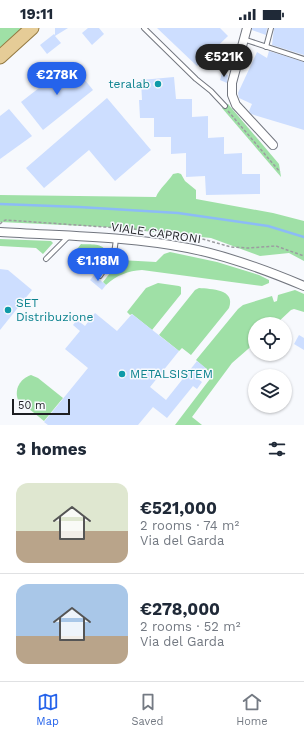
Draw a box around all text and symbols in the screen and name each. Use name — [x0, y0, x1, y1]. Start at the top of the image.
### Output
text: 19:11 — [20, 5, 53, 23]
pin: €521K — [196, 44, 252, 78]
text: €521K — [204, 49, 244, 64]
pin: €278K — [29, 62, 85, 96]
text: €278K — [36, 67, 78, 82]
place label: teralab — [109, 77, 150, 91]
marker: teralab — [153, 79, 163, 89]
street label: VIALE CAPRONI — [110, 220, 202, 246]
pin: €1.18M — [65, 248, 131, 282]
text: €1.18M — [77, 253, 119, 268]
place label: SET Distribuzione — [16, 296, 93, 324]
marker: SET Distribuzione — [3, 305, 13, 315]
map controls — [248, 317, 292, 413]
button: locate — [248, 317, 292, 361]
place label: METALSISTEM — [130, 367, 213, 381]
marker: METALSISTEM — [117, 369, 127, 379]
button: layers — [248, 369, 292, 413]
scale bar — [12, 397, 70, 416]
text: 50 m — [18, 399, 45, 412]
icon: filters — [266, 438, 288, 460]
text: 3 homes — [16, 439, 87, 459]
text: €521,000 — [140, 498, 217, 518]
icon: home — [48, 499, 96, 547]
text: 2 rooms · 74 m² — [140, 518, 239, 533]
text: Via del Garda — [140, 533, 224, 548]
text: €278,000 — [140, 599, 220, 619]
icon: home — [48, 600, 96, 648]
text: 2 rooms · 52 m² — [140, 619, 240, 634]
text: Via del Garda — [140, 634, 224, 649]
tab: Map — [36, 691, 59, 728]
tab: Saved — [132, 691, 163, 728]
tab: Home — [236, 691, 268, 728]

